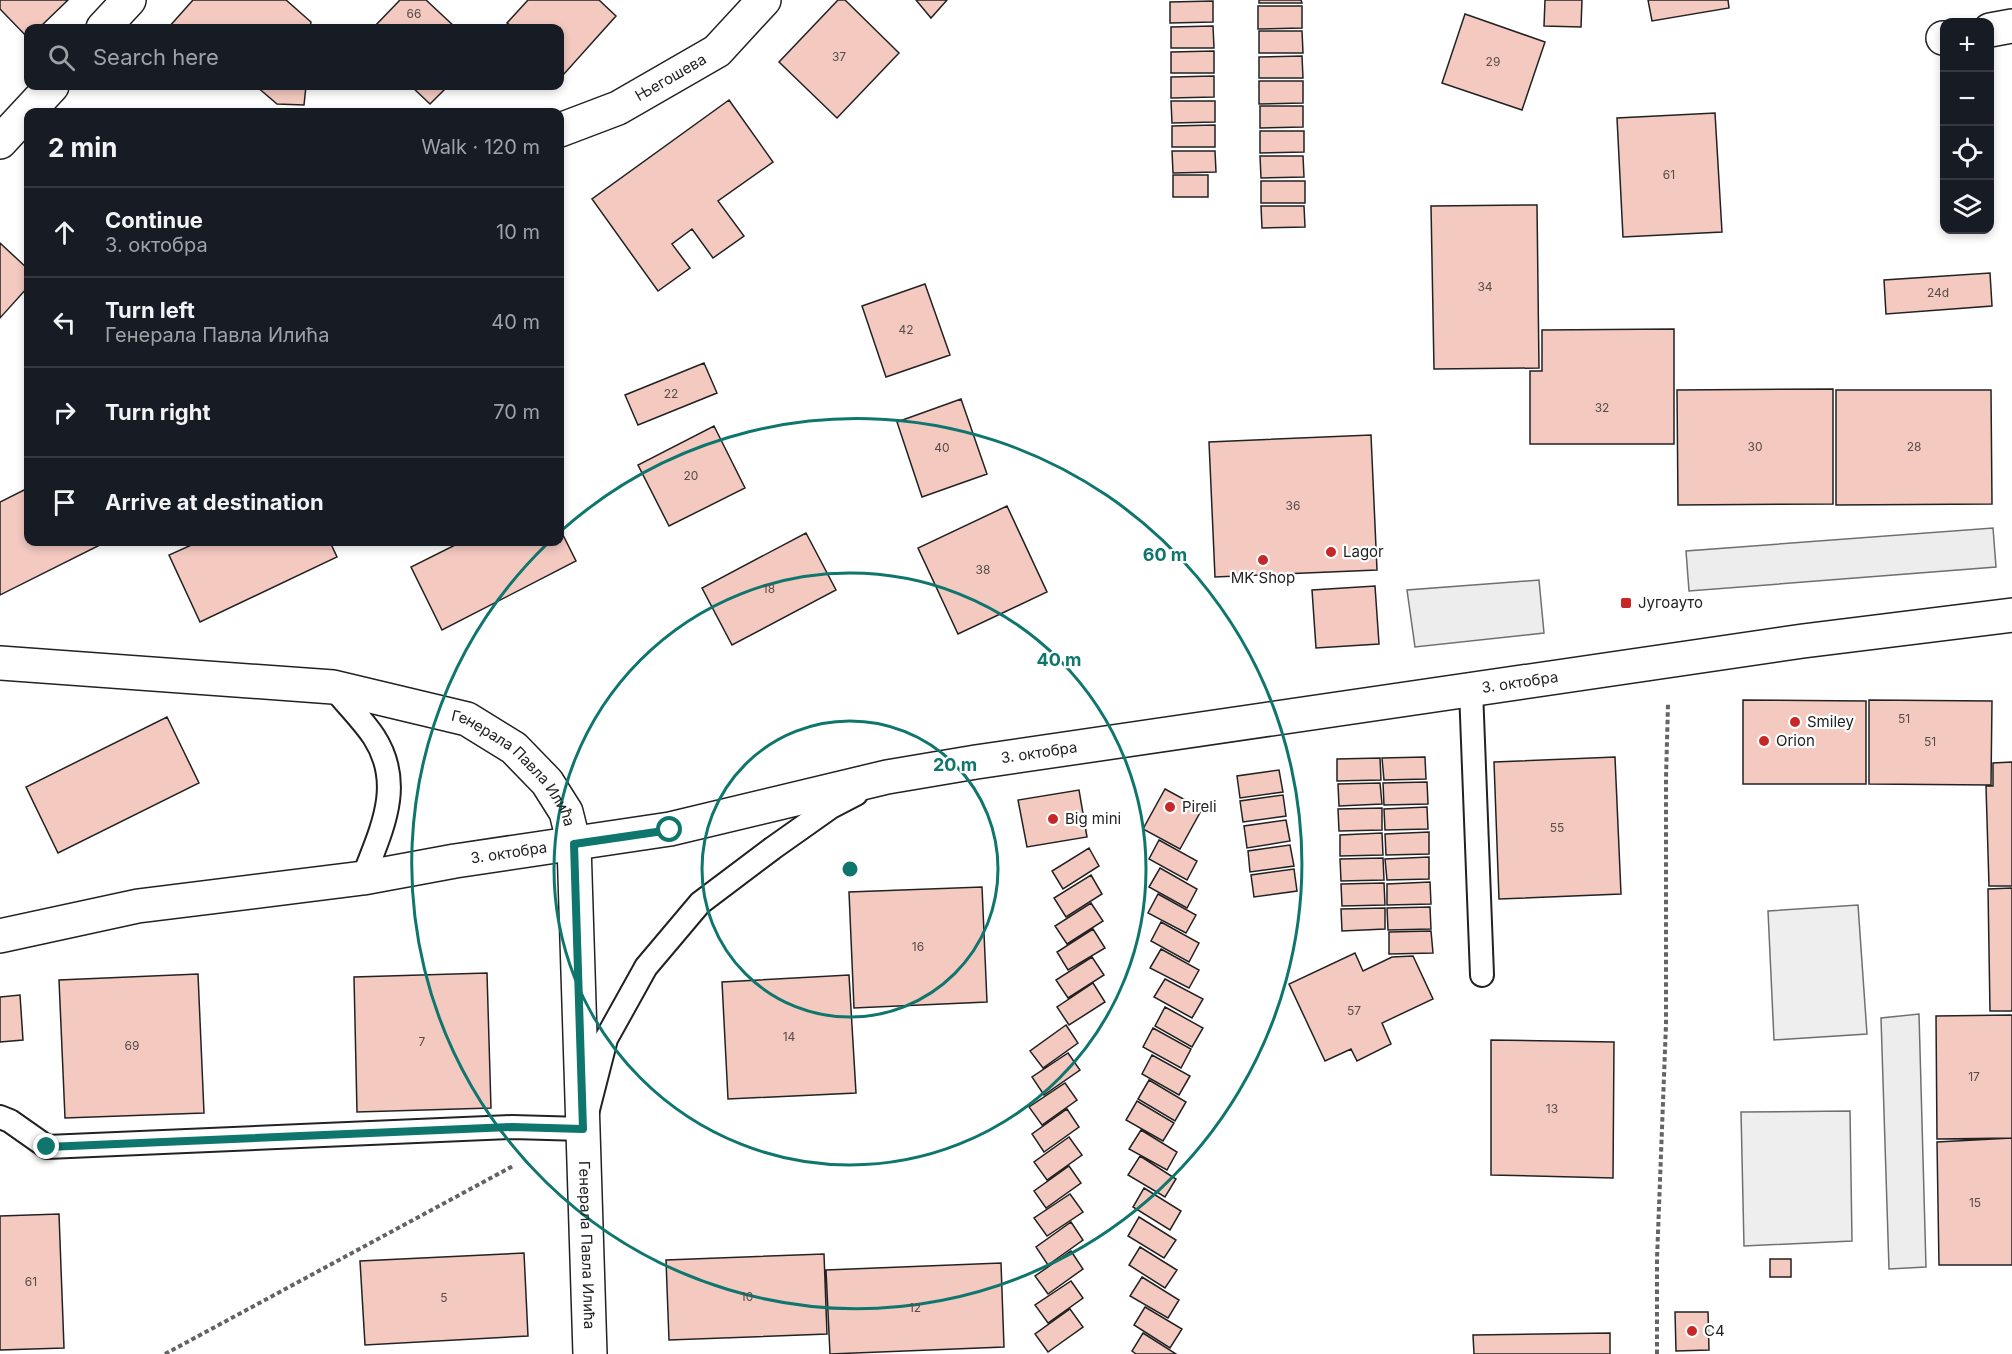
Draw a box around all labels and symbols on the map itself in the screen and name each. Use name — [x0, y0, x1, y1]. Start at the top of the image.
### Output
house number: 66 — [407, 6, 421, 21]
street label: Његошева — [632, 49, 710, 105]
house number: 37 — [832, 49, 846, 64]
house number: 29 — [1486, 54, 1500, 69]
house number: 61 — [1663, 167, 1675, 182]
house number: 34 — [1477, 279, 1493, 294]
house number: 24d — [1927, 285, 1949, 300]
house number: 42 — [898, 322, 914, 337]
house number: 22 — [664, 386, 678, 401]
house number: 32 — [1595, 400, 1609, 415]
house number: 30 — [1748, 439, 1762, 454]
house number: 28 — [1907, 439, 1921, 454]
house number: 40 — [934, 440, 950, 455]
house number: 20 — [684, 468, 698, 483]
house number: 36 — [1286, 498, 1300, 513]
place label: Lagor — [1343, 542, 1384, 561]
text: 60 m — [1143, 544, 1187, 565]
marker: Lagor — [1324, 545, 1338, 559]
marker: MK Shop — [1256, 553, 1270, 567]
house number: 38 — [976, 562, 990, 577]
place label: MK Shop — [1231, 568, 1295, 587]
house number: 18 — [763, 581, 775, 596]
place label: Југоауто — [1638, 593, 1703, 612]
marker: Југоауто — [1619, 596, 1633, 610]
text: 40 m — [1037, 649, 1082, 670]
street label: 3. октобра — [1480, 667, 1559, 697]
street label: Генерала Павла Илића — [449, 706, 579, 828]
house number: 51 — [1898, 711, 1910, 726]
place label: Smiley — [1807, 712, 1854, 731]
marker: Smiley — [1788, 715, 1802, 729]
place label: Orion — [1776, 731, 1815, 750]
marker: Orion — [1757, 734, 1771, 748]
house number: 51 — [1924, 734, 1936, 749]
street label: 3. октобра — [999, 737, 1078, 767]
text: 20 m — [933, 754, 977, 775]
place label: Pireli — [1182, 797, 1217, 816]
marker: Pireli — [1163, 800, 1177, 814]
place label: Big mini — [1065, 809, 1121, 828]
marker: Big mini — [1046, 812, 1060, 826]
route start — [656, 816, 682, 842]
house number: 55 — [1550, 820, 1564, 835]
street label: 3. октобра — [469, 837, 548, 868]
centre of rings — [840, 859, 860, 879]
house number: 16 — [912, 939, 924, 954]
house number: 57 — [1347, 1003, 1361, 1018]
house number: 14 — [783, 1029, 796, 1044]
house number: 7 — [419, 1034, 426, 1049]
house number: 69 — [125, 1038, 139, 1053]
house number: 17 — [1968, 1069, 1980, 1084]
house number: 13 — [1546, 1101, 1558, 1116]
route end — [33, 1133, 59, 1159]
street label: Генерала Павла Илића — [575, 1161, 599, 1330]
house number: 15 — [1969, 1195, 1981, 1210]
house number: 61 — [25, 1274, 37, 1289]
house number: 10 — [741, 1289, 753, 1304]
house number: 5 — [440, 1290, 448, 1305]
house number: 12 — [909, 1300, 921, 1315]
place label: C4 — [1704, 1321, 1725, 1340]
marker: C4 — [1685, 1324, 1699, 1338]

